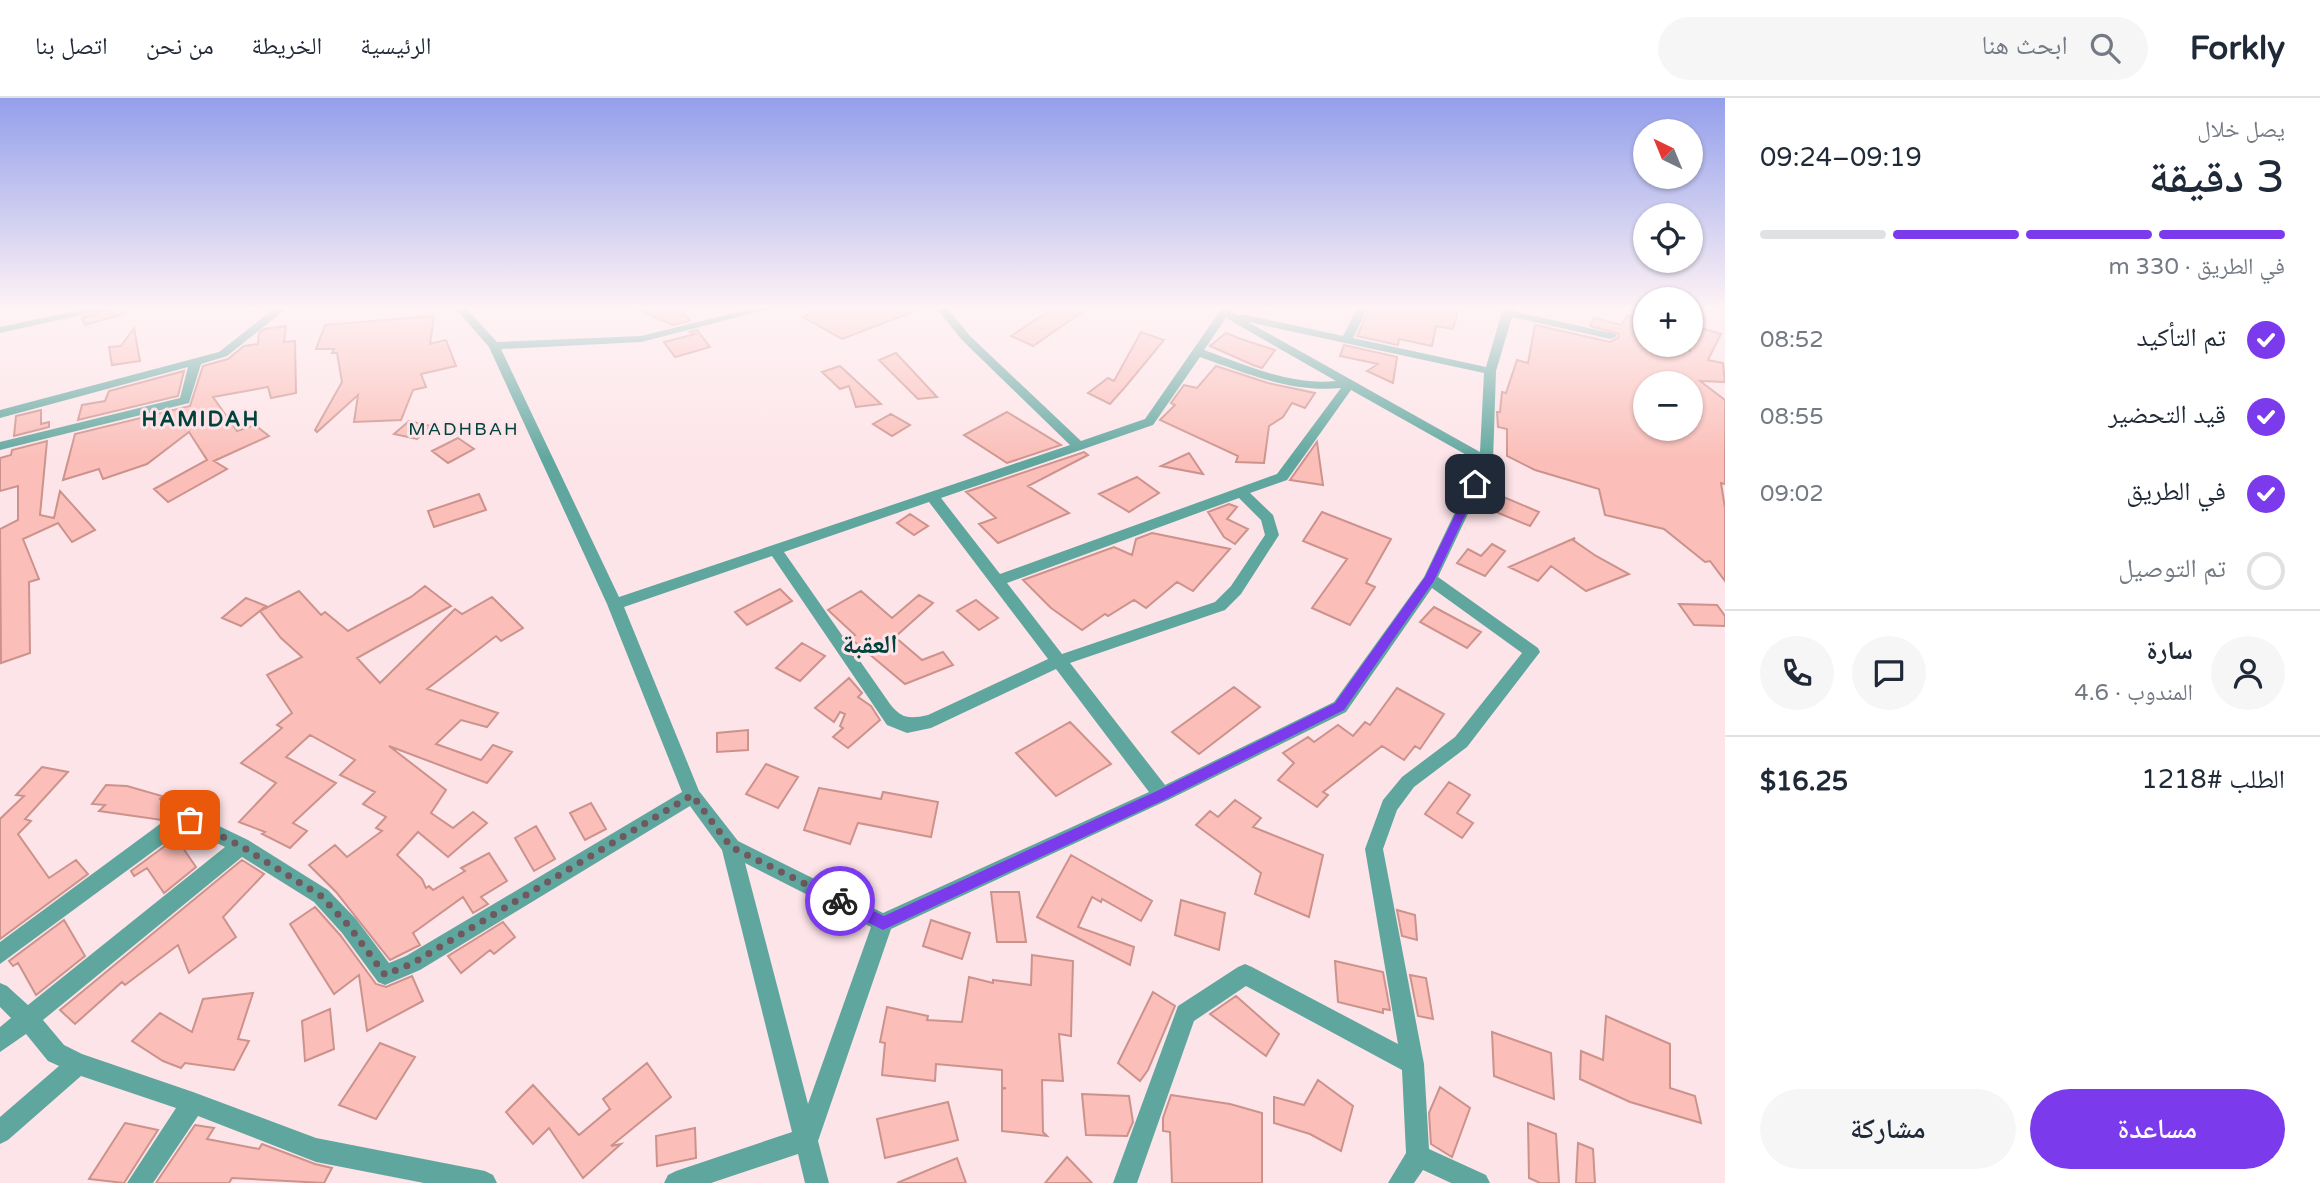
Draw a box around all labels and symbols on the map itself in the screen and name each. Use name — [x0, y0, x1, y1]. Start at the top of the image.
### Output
north arrow — [1633, 119, 1703, 189]
district label: HAMIDAH — [142, 407, 260, 432]
district label: MADHBAH — [408, 418, 520, 440]
pin — [1445, 454, 1505, 514]
district label: العقبة — [842, 629, 898, 660]
pin — [160, 790, 220, 850]
courier — [805, 866, 875, 936]

